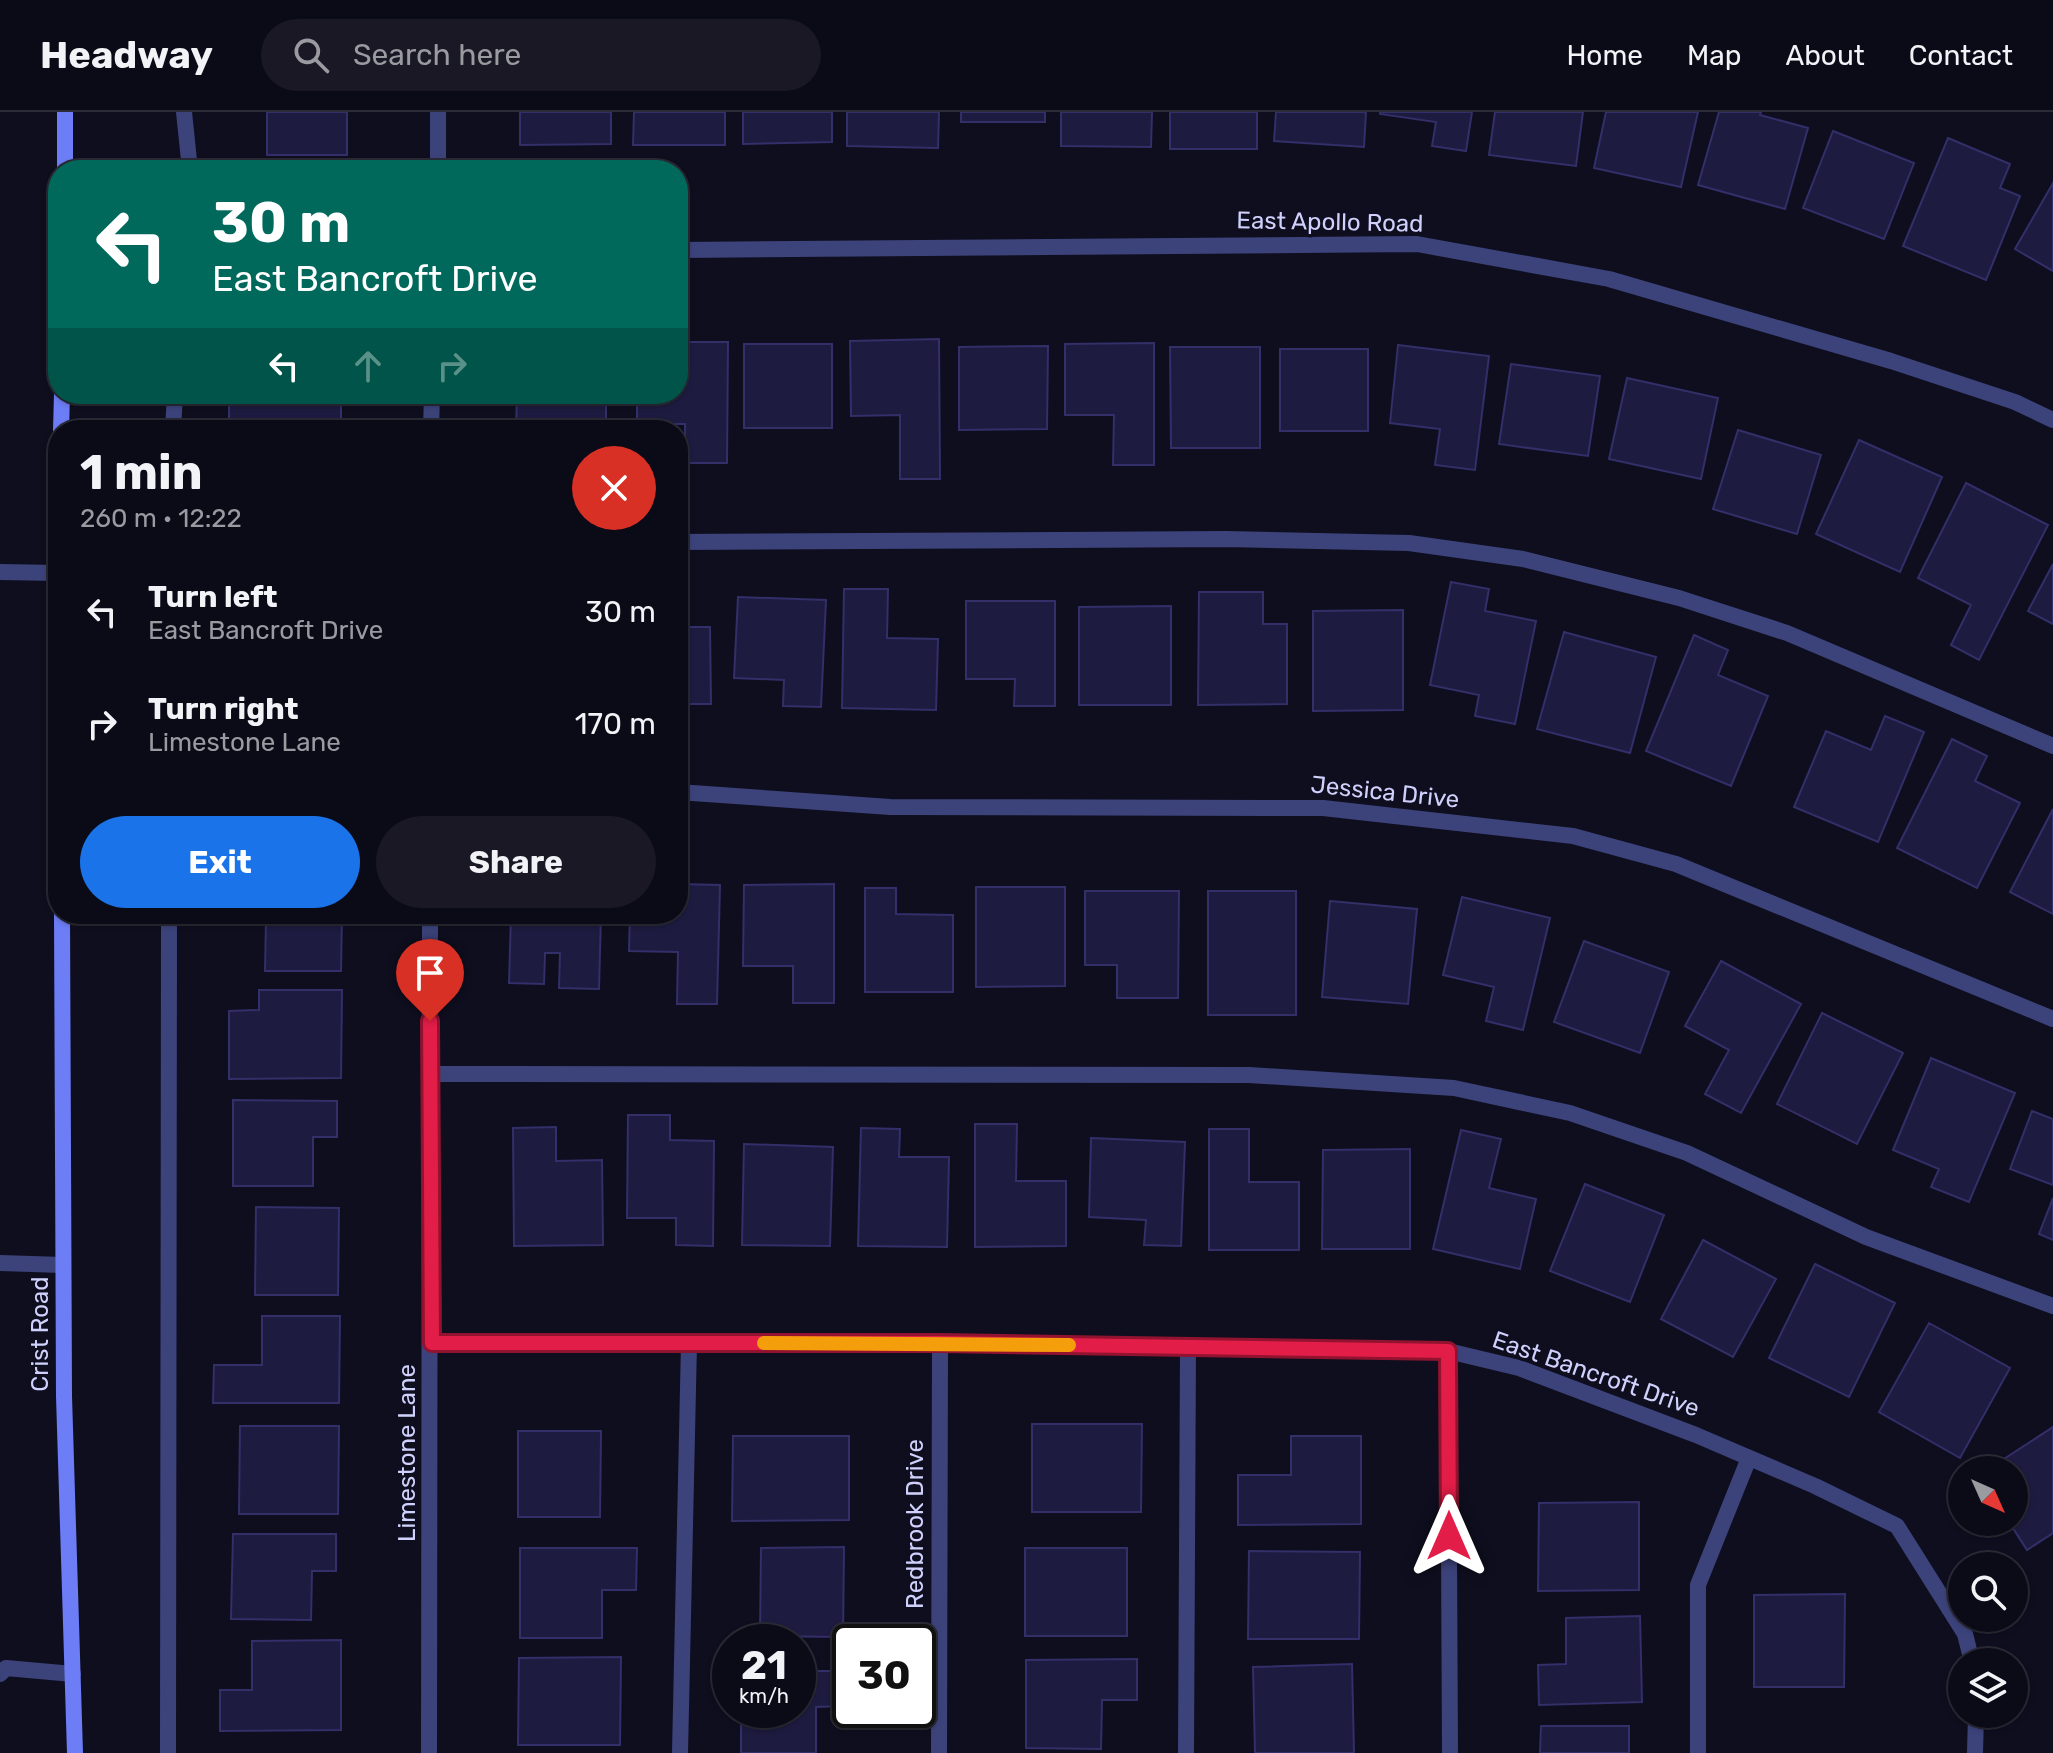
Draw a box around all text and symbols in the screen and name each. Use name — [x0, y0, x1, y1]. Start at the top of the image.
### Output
search box — [261, 19, 821, 91]
text: Headway — [40, 32, 213, 78]
icon: search — [289, 33, 333, 77]
text: Search here — [353, 37, 521, 73]
text: Home — [1566, 39, 1643, 72]
text: Map — [1687, 39, 1741, 72]
text: About — [1785, 39, 1865, 72]
text: Contact — [1909, 39, 2013, 72]
text: 30 m — [212, 190, 350, 256]
icon: left — [80, 192, 184, 296]
street label: East Apollo Road — [1236, 206, 1424, 238]
text: East Bancroft Drive — [212, 257, 538, 300]
icon: left — [262, 344, 306, 388]
icon: ahead — [346, 344, 390, 388]
icon: right — [430, 344, 474, 388]
text: 1 min — [80, 444, 203, 501]
button: close — [572, 446, 656, 530]
text: 260 m · 12:22 — [80, 503, 242, 534]
text: Turn left — [148, 579, 278, 615]
icon: left — [80, 590, 124, 634]
text: 30 m — [585, 594, 656, 630]
text: East Bancroft Drive — [148, 615, 383, 646]
text: Turn right — [148, 691, 299, 727]
icon: right — [80, 702, 124, 746]
text: 170 m — [575, 706, 656, 742]
text: Limestone Lane — [148, 727, 341, 758]
street label: Jessica Drive — [1309, 770, 1461, 814]
button: Exit — [80, 816, 360, 908]
button: Share — [376, 816, 656, 908]
pin — [396, 939, 464, 1021]
icon: arrive — [408, 951, 452, 995]
street label: Crist Road — [26, 1276, 54, 1392]
street label: East Bancroft Drive — [1489, 1325, 1703, 1423]
street label: Limestone Lane — [393, 1364, 421, 1542]
street label: Redbrook Drive — [901, 1439, 929, 1609]
north arrow — [1948, 1456, 2028, 1536]
map controls — [1948, 1456, 2028, 1728]
position arrow — [1407, 1494, 1491, 1578]
button: search — [1948, 1552, 2028, 1632]
speed limit sign: 30 — [832, 1624, 936, 1728]
text: 21 — [741, 1642, 787, 1689]
button: layers — [1948, 1648, 2028, 1728]
text: km/h — [739, 1684, 789, 1708]

